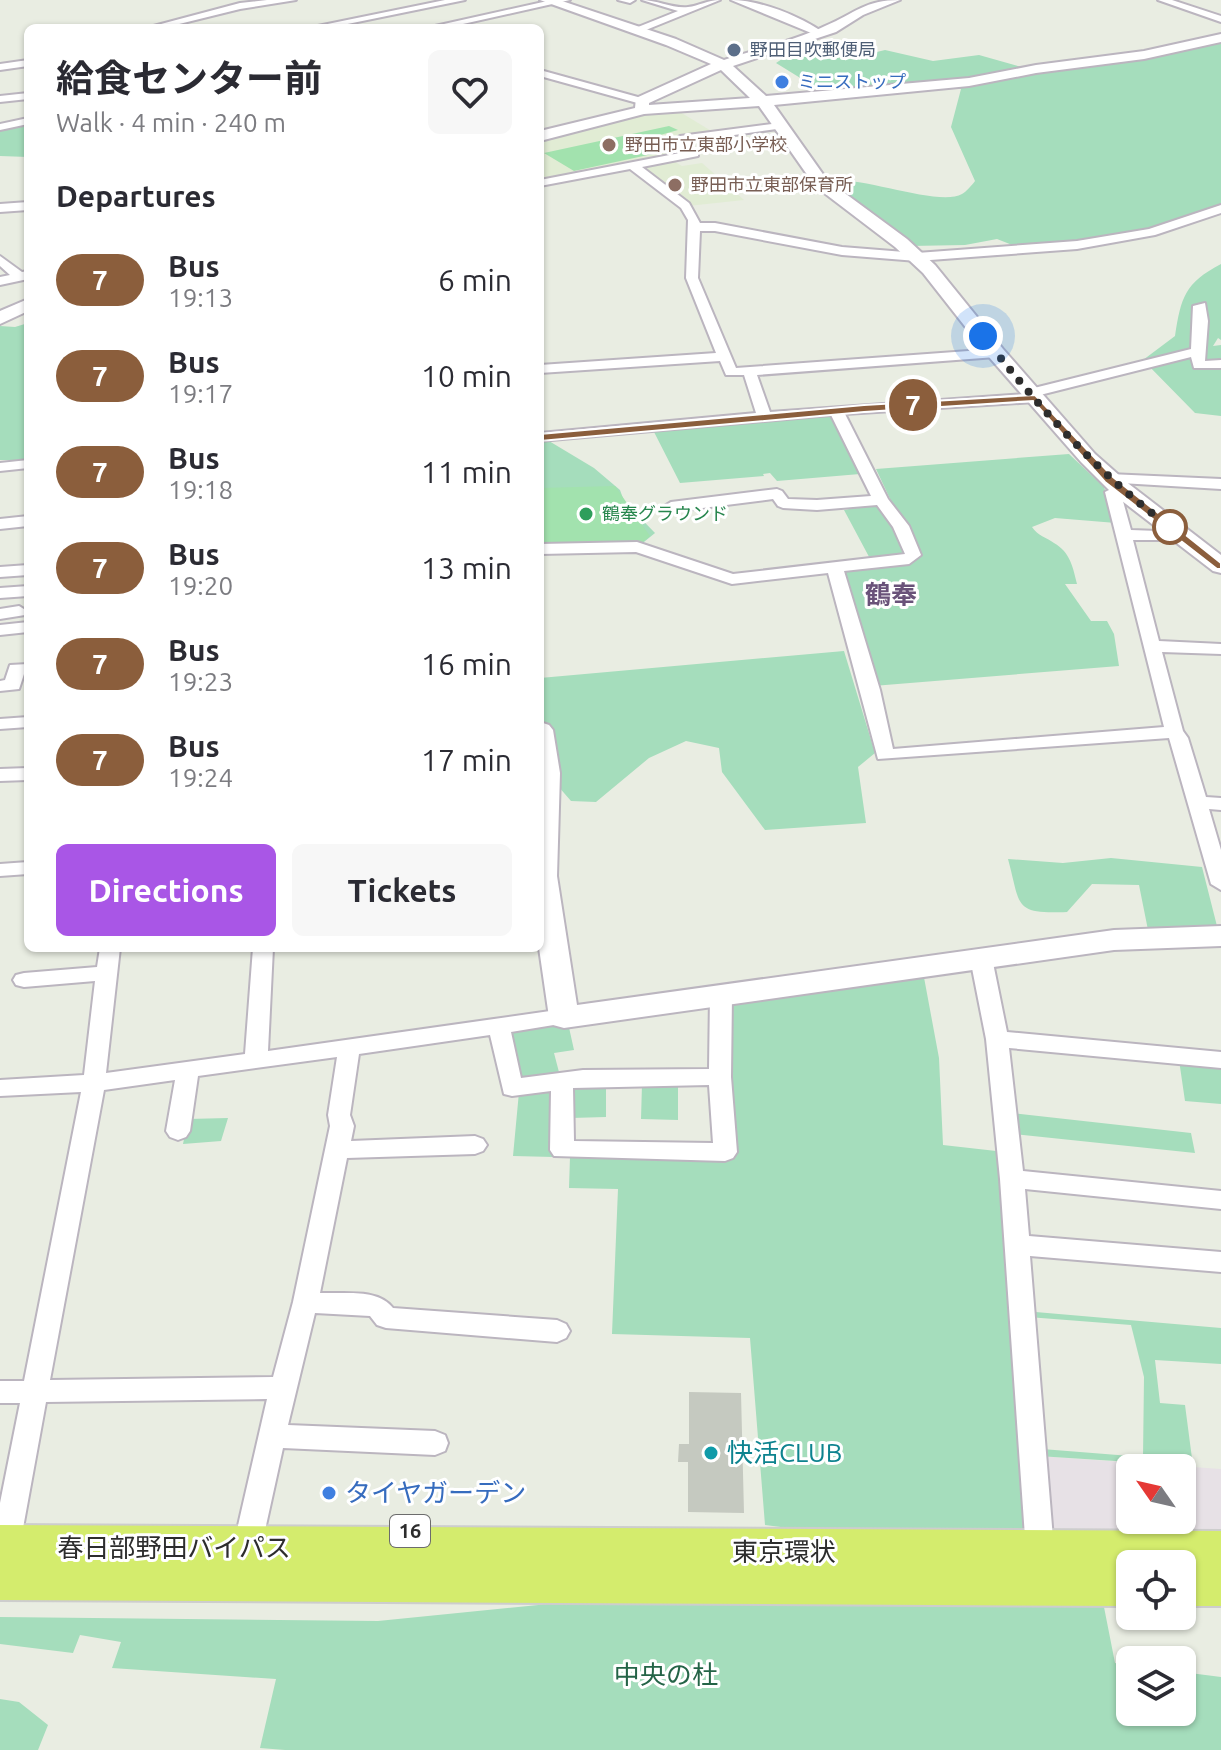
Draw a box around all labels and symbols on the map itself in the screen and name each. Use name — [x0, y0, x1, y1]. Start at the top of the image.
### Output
place label: 野田目吹郵便局 — [750, 39, 876, 59]
marker: 野田目吹郵便局 — [725, 41, 743, 59]
place label: ミニストップ — [798, 71, 906, 91]
marker: ミニストップ — [773, 73, 791, 91]
place label: 野田市立東部小学校 — [625, 134, 787, 154]
marker: 野田市立東部小学校 — [600, 136, 618, 154]
place label: 野田市立東部保育所 — [691, 174, 853, 194]
marker: 野田市立東部保育所 — [666, 176, 684, 194]
your location — [963, 316, 1003, 356]
line badge: 7 — [887, 379, 939, 431]
place label: 鶴奉グラウンド — [602, 503, 728, 523]
marker: 鶴奉グラウンド — [577, 505, 595, 523]
unlabelled marker — [1153, 510, 1187, 544]
district label: 鶴奉 — [865, 580, 917, 609]
place label: 快活CLUB — [727, 1438, 842, 1467]
marker: 快活CLUB — [702, 1444, 720, 1462]
north arrow — [1116, 1454, 1196, 1534]
place label: タイヤガーデン — [345, 1478, 526, 1507]
marker: タイヤガーデン — [320, 1484, 338, 1502]
road number: 16 — [390, 1515, 430, 1547]
street label: 春日部野田バイパス — [57, 1533, 291, 1562]
street label: 東京環状 — [732, 1537, 836, 1566]
park label: 中央の杜 — [614, 1660, 718, 1689]

